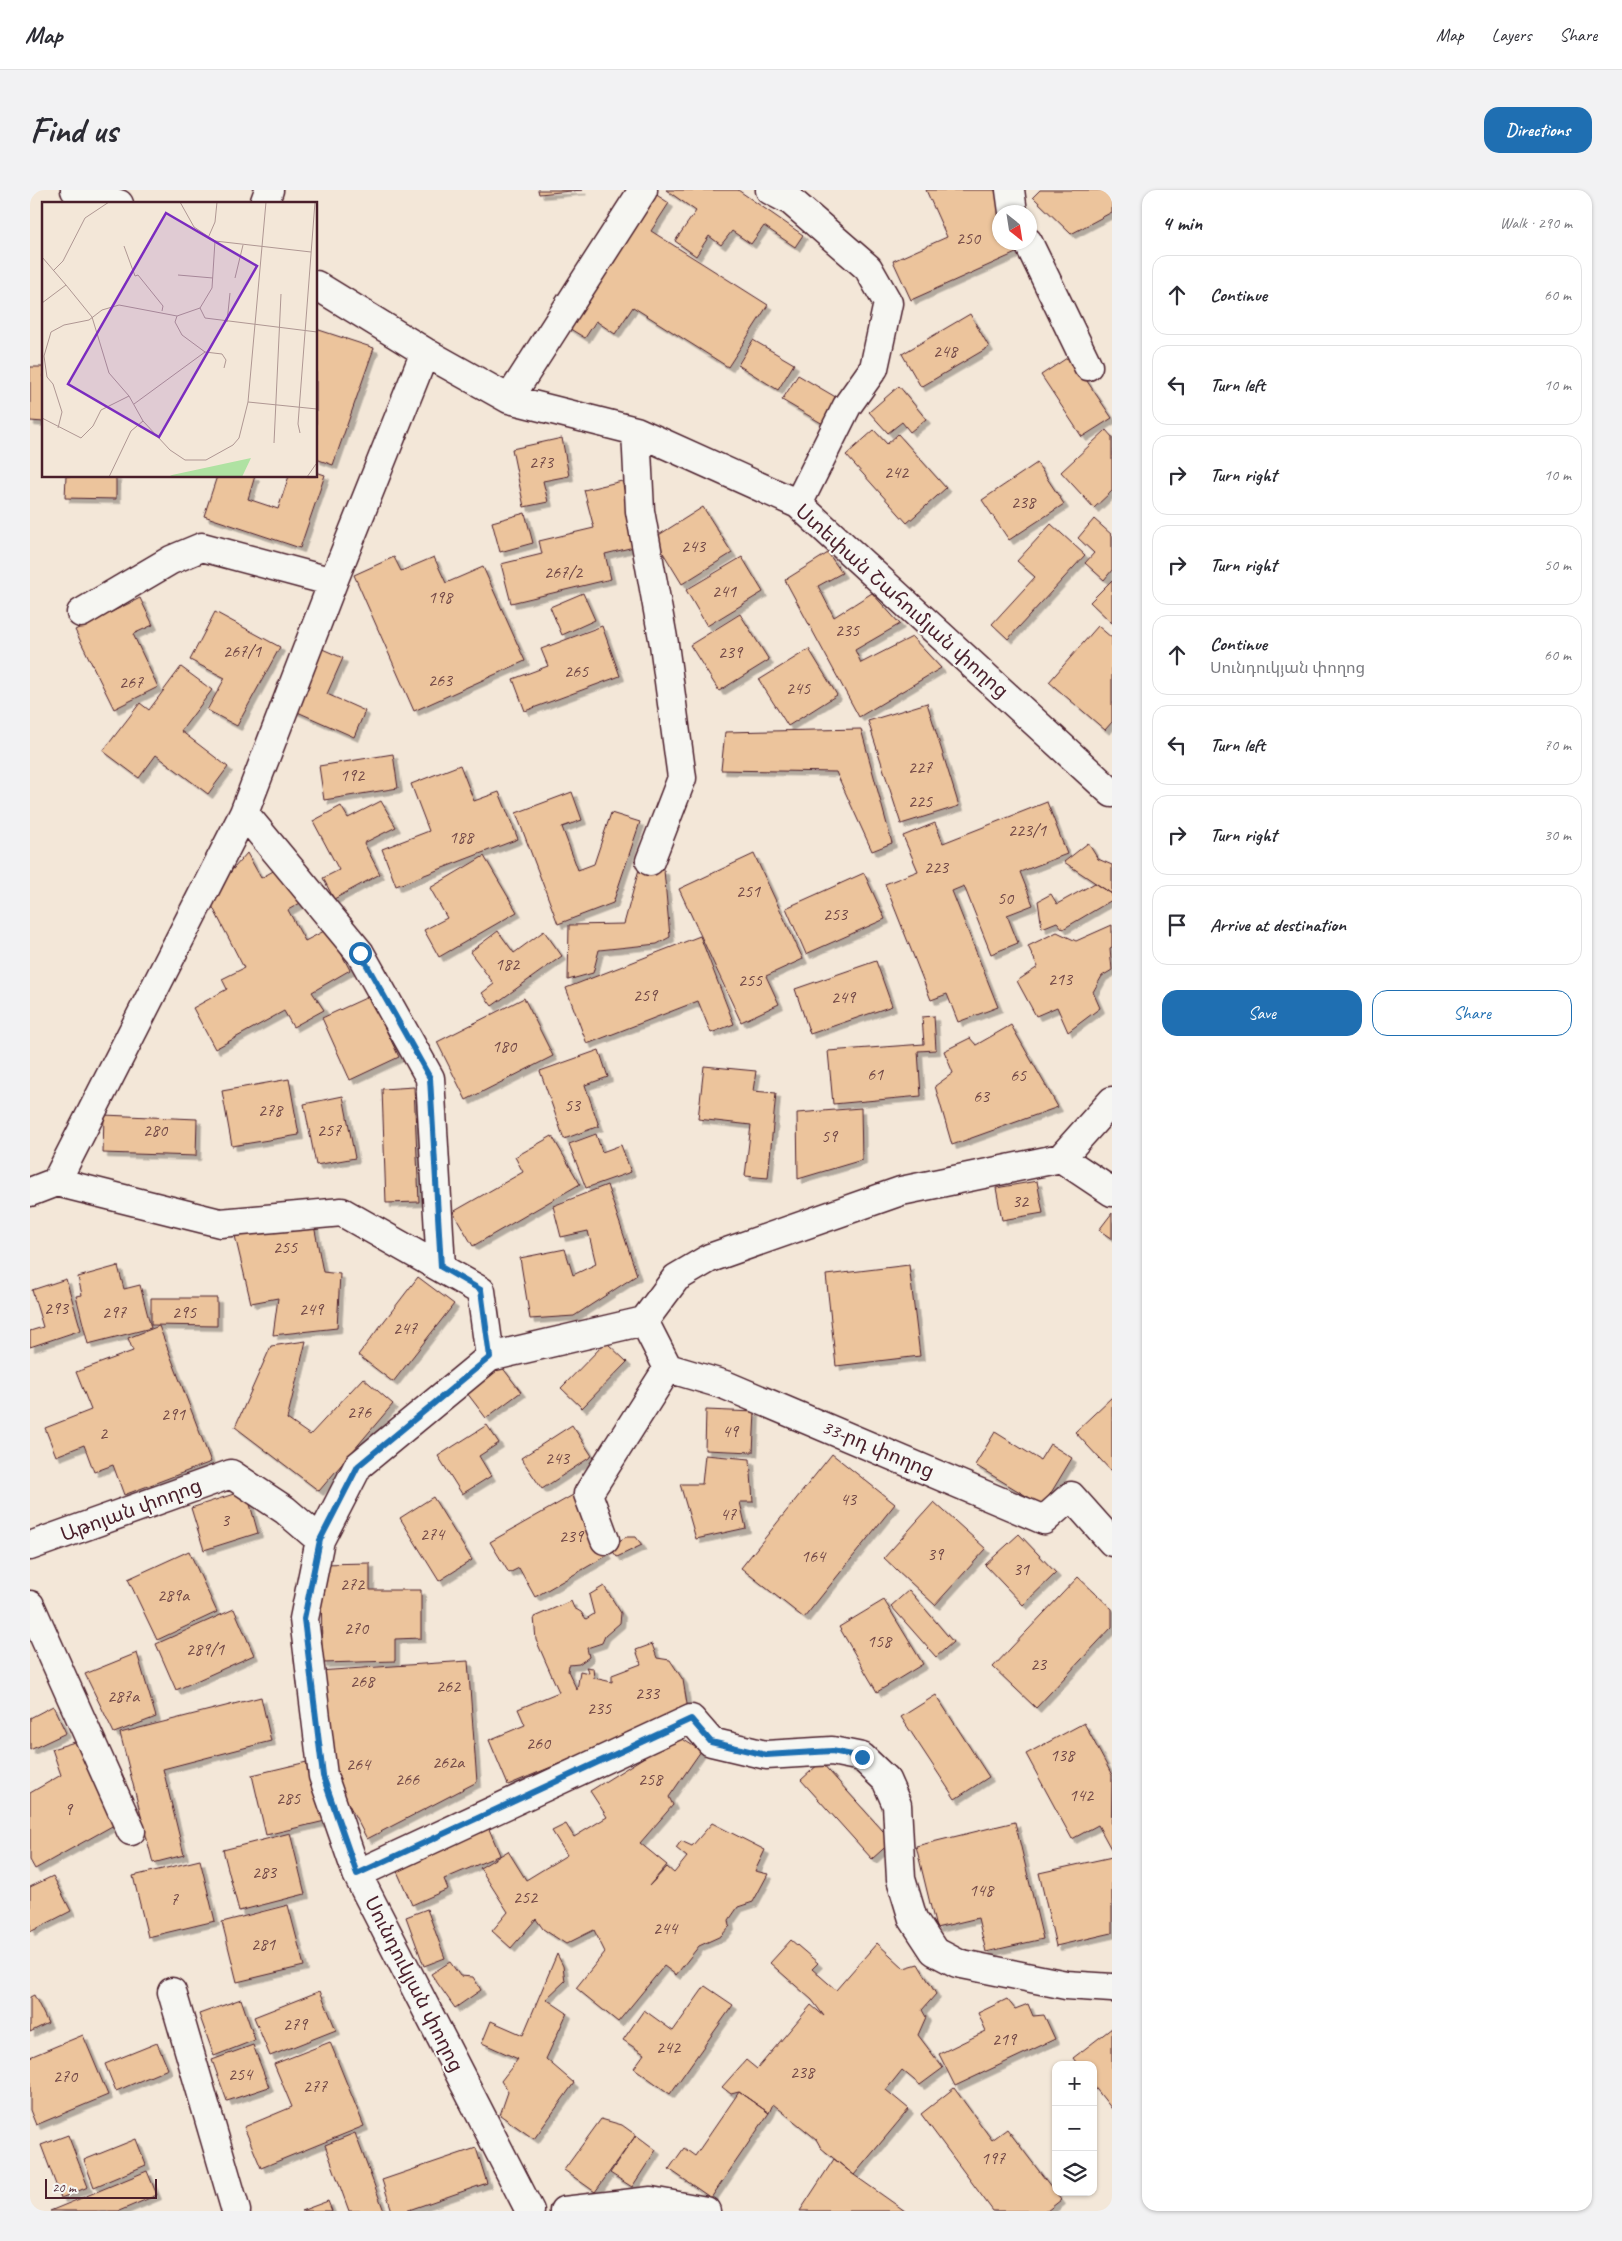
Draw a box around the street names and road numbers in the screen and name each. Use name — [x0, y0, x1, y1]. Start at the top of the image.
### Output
street label: Ստեփան Շահումյան փողոց — [790, 499, 1014, 703]
street label: 33-րդ փողոց — [818, 1414, 938, 1484]
street label: Աթոյան փողոց — [57, 1473, 205, 1547]
street label: Սունդուկյան փողոց — [359, 1892, 469, 2076]

